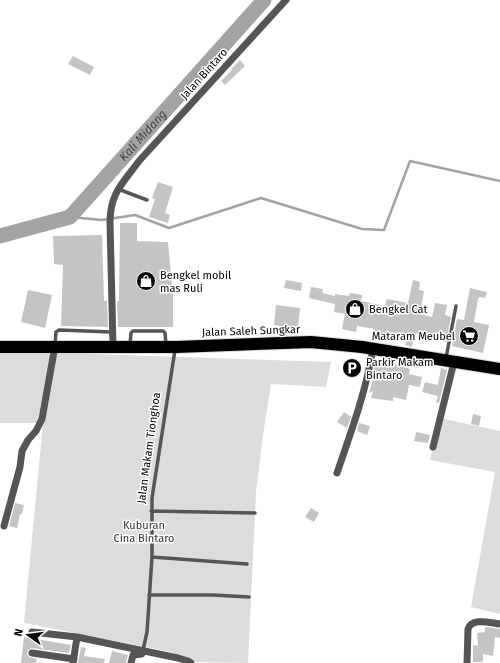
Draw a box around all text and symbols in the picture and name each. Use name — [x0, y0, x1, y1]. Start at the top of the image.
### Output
street label: Jalan Bintaro — [178, 46, 230, 102]
water label: Kali Midang — [116, 107, 170, 164]
place label: Bengkel mobil mas Ruli — [160, 269, 231, 295]
shop icon: Bengkel mobil mas Ruli — [135, 270, 157, 292]
shop icon: Bengkel Cat — [344, 298, 366, 320]
place label: Bengkel Cat — [369, 303, 428, 316]
street label: Jalan Saleh Sungkar — [202, 323, 301, 339]
supermarket icon: Mataram Meubel — [458, 325, 480, 347]
place label: Mataram Meubel — [372, 330, 455, 343]
place label: Parkir Makam Bintaro — [366, 356, 433, 382]
parking icon: Parkir Makam Bintaro — [341, 357, 363, 379]
street label: Jalan Makam Tionghoa — [135, 392, 163, 504]
park label: Kuburan Cina Bintaro — [113, 519, 175, 545]
north arrow — [8, 615, 48, 655]
text: N — [12, 628, 26, 638]

